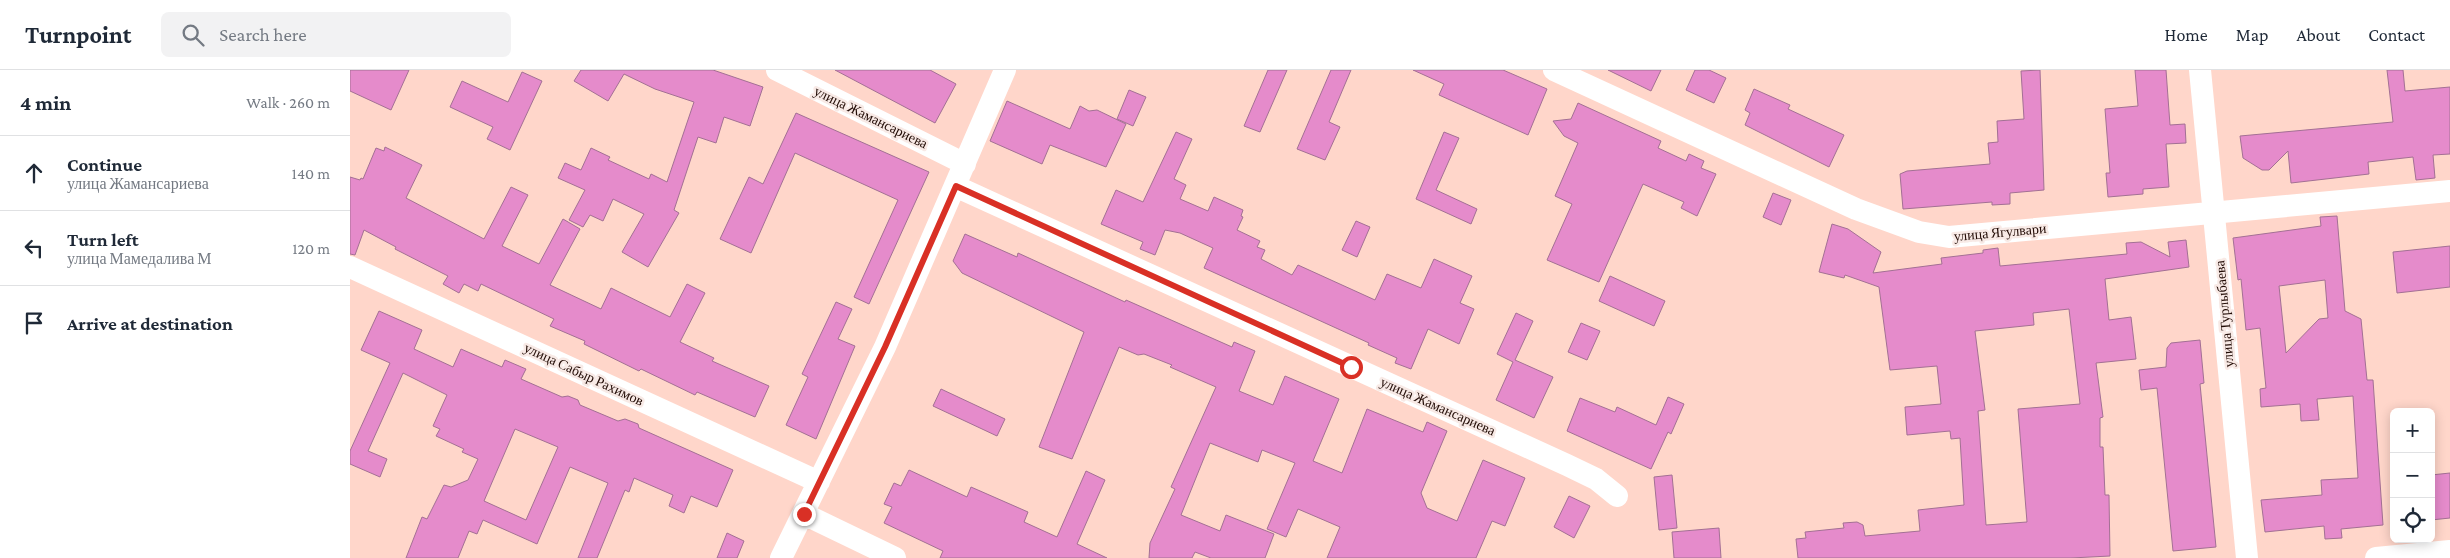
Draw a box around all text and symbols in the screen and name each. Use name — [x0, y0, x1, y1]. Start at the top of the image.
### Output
search box — [161, 12, 511, 57]
text: Turnpoint — [25, 21, 131, 48]
icon: search — [179, 21, 207, 49]
text: Search here — [219, 24, 307, 45]
text: Home — [2165, 25, 2208, 45]
text: Map — [2236, 25, 2268, 45]
text: About — [2296, 25, 2340, 45]
text: Contact — [2368, 25, 2425, 45]
street label: улица Жамансариева — [812, 83, 931, 152]
text: 4 min — [20, 91, 71, 115]
text: Walk · 260 m — [246, 94, 330, 111]
text: Continue — [67, 154, 142, 175]
icon: ahead — [20, 159, 48, 187]
text: 140 m — [292, 165, 330, 182]
text: улица Жамансариева — [67, 175, 209, 192]
street label: улица Ягулвари — [1953, 220, 2047, 244]
text: Turn left — [67, 229, 139, 250]
icon: left — [20, 234, 48, 262]
text: 120 m — [292, 240, 330, 257]
text: улица Мамедалива М — [67, 250, 211, 267]
street label: улица Турлыбаева — [2211, 259, 2237, 368]
icon: arrive — [20, 309, 48, 337]
text: Arrive at destination — [67, 313, 233, 334]
street label: улица Сабыр Рахимов — [522, 339, 647, 409]
route start — [1340, 356, 1363, 379]
street label: улица Жамансариева — [1378, 373, 1499, 439]
map controls — [2390, 408, 2435, 543]
button: + — [2390, 408, 2435, 453]
button: − — [2390, 453, 2435, 498]
button: locate — [2390, 498, 2435, 543]
route end — [793, 503, 816, 526]

